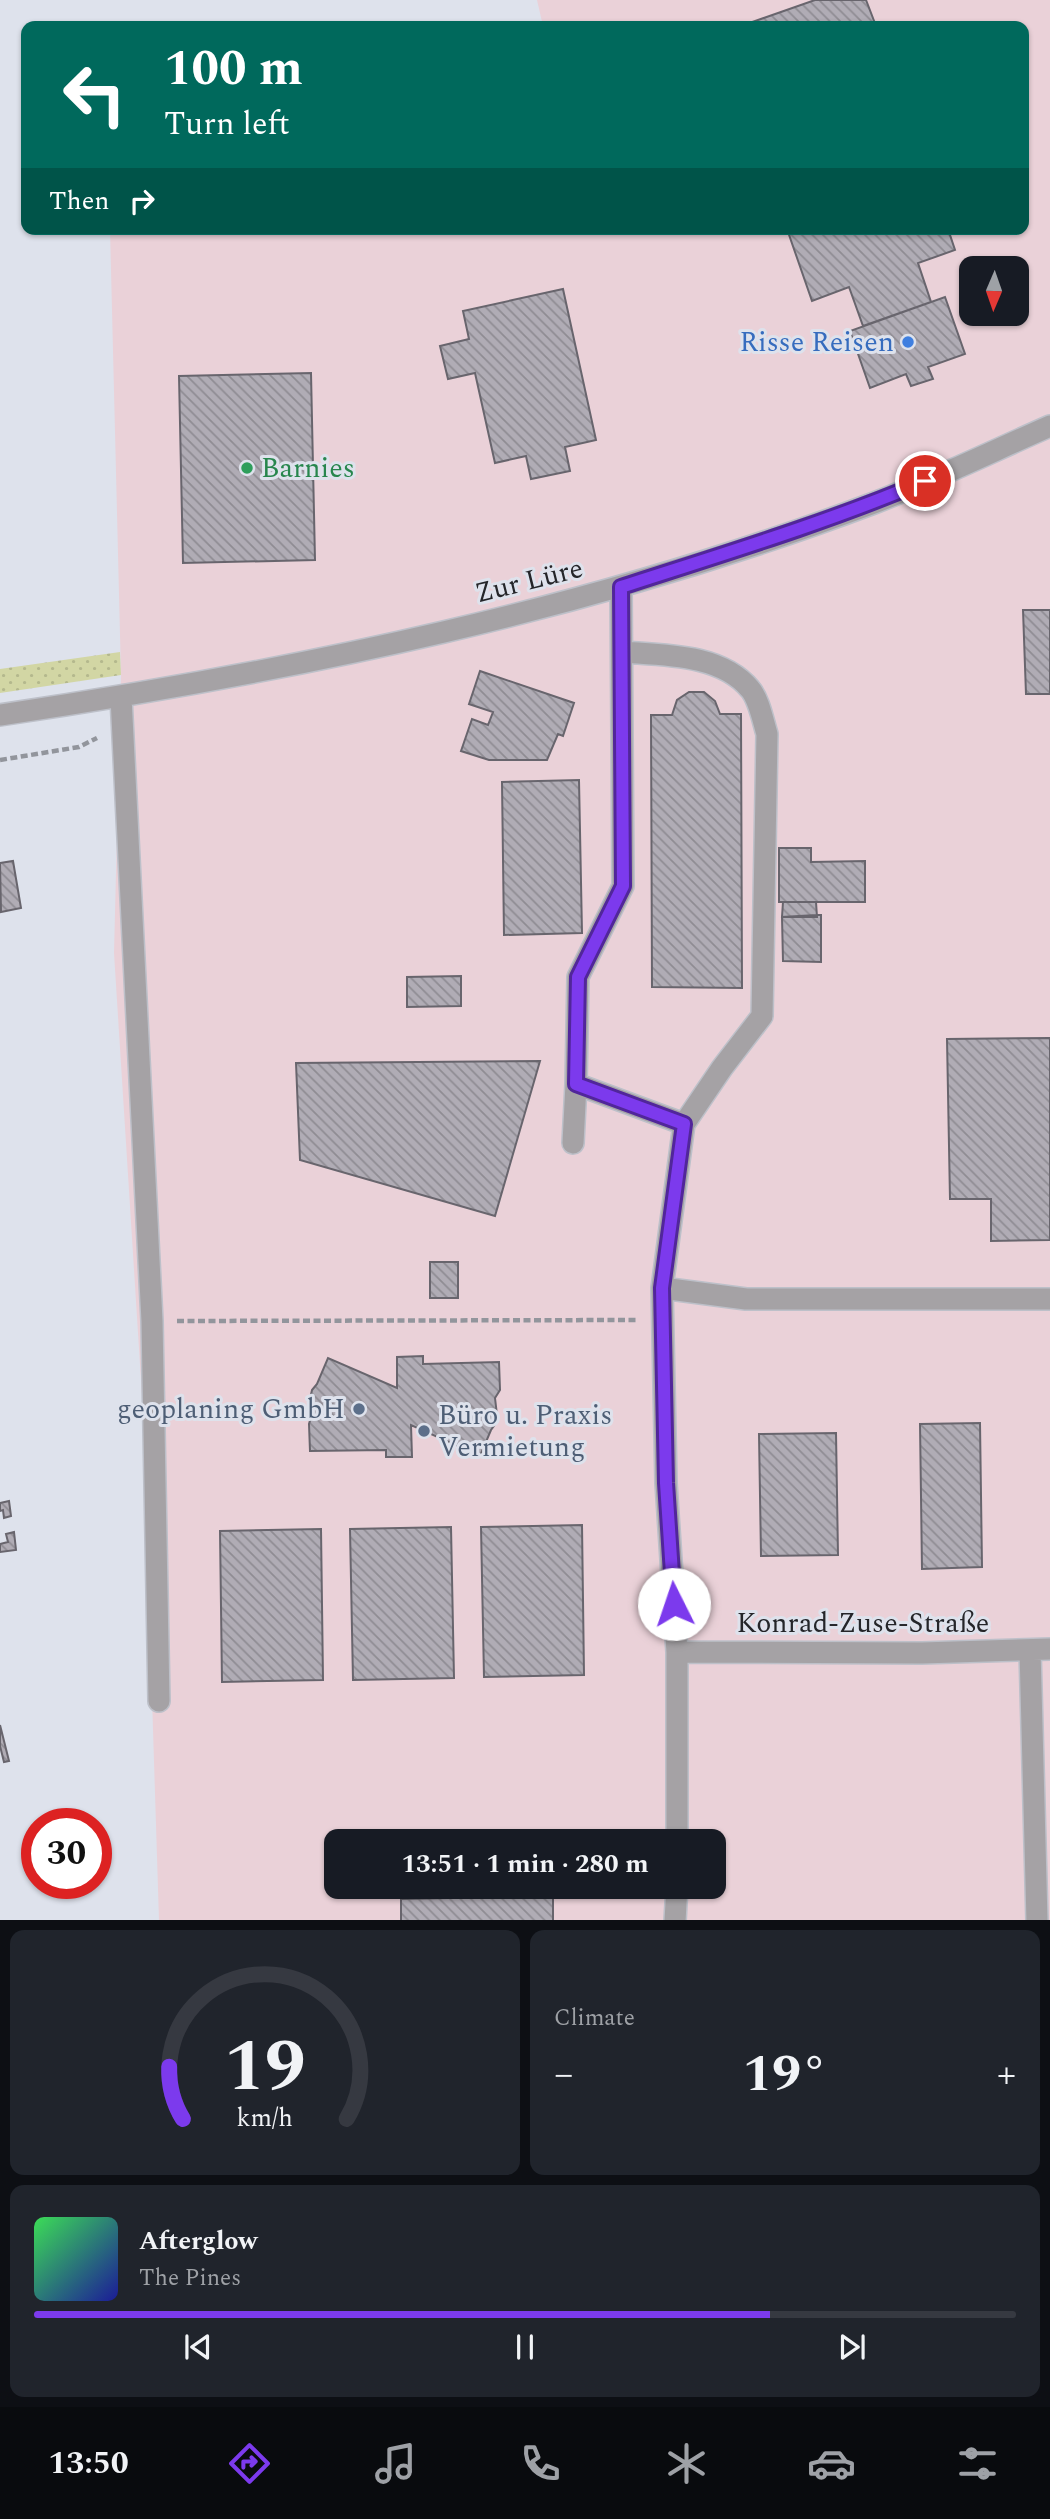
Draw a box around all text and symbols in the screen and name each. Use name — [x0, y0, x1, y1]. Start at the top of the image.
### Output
text: 100 m — [164, 32, 303, 107]
icon: left — [49, 49, 140, 140]
text: Turn left — [164, 100, 290, 149]
text: Then — [49, 181, 109, 221]
icon: right — [123, 182, 161, 220]
north arrow — [959, 256, 1029, 326]
map controls — [959, 256, 1029, 326]
place label: Risse Reisen — [739, 321, 894, 364]
marker: Risse Reisen — [900, 334, 916, 350]
place label: Barnies — [261, 447, 355, 490]
pin — [895, 451, 955, 511]
marker: Barnies — [239, 460, 255, 476]
icon: arrive — [906, 462, 944, 500]
street label: Zur Lüre — [470, 547, 588, 615]
place label: geoplaning GmbH — [116, 1388, 345, 1431]
place label: Büro u. Praxis Vermietung — [438, 1394, 612, 1469]
marker: geoplaning GmbH — [351, 1401, 367, 1417]
marker: Büro u. Praxis Vermietung — [416, 1423, 432, 1439]
position arrow — [637, 1567, 711, 1641]
street label: Konrad-Zuse-Straße — [737, 1602, 989, 1645]
speed limit sign: 30 — [21, 1808, 112, 1899]
text: 13:51 · 1 min · 280 m — [401, 1844, 649, 1884]
text: Climate — [554, 2001, 635, 2036]
text: 19 — [224, 2012, 306, 2123]
text: 19° — [743, 2035, 827, 2114]
text: − — [554, 2046, 573, 2104]
text: + — [997, 2046, 1016, 2104]
text: km/h — [237, 2099, 293, 2137]
text: Afterglow — [139, 2221, 258, 2261]
text: The Pines — [139, 2261, 241, 2296]
icon: previous — [179, 2328, 217, 2366]
icon: pause — [506, 2328, 544, 2366]
icon: next — [833, 2328, 871, 2366]
text: 13:50 — [48, 2439, 129, 2488]
icon: directions — [225, 2439, 274, 2488]
icon: music — [371, 2439, 420, 2488]
icon: phone — [516, 2439, 565, 2488]
icon: climate — [662, 2439, 711, 2488]
icon: car — [807, 2439, 856, 2488]
icon: filters — [953, 2439, 1002, 2488]

